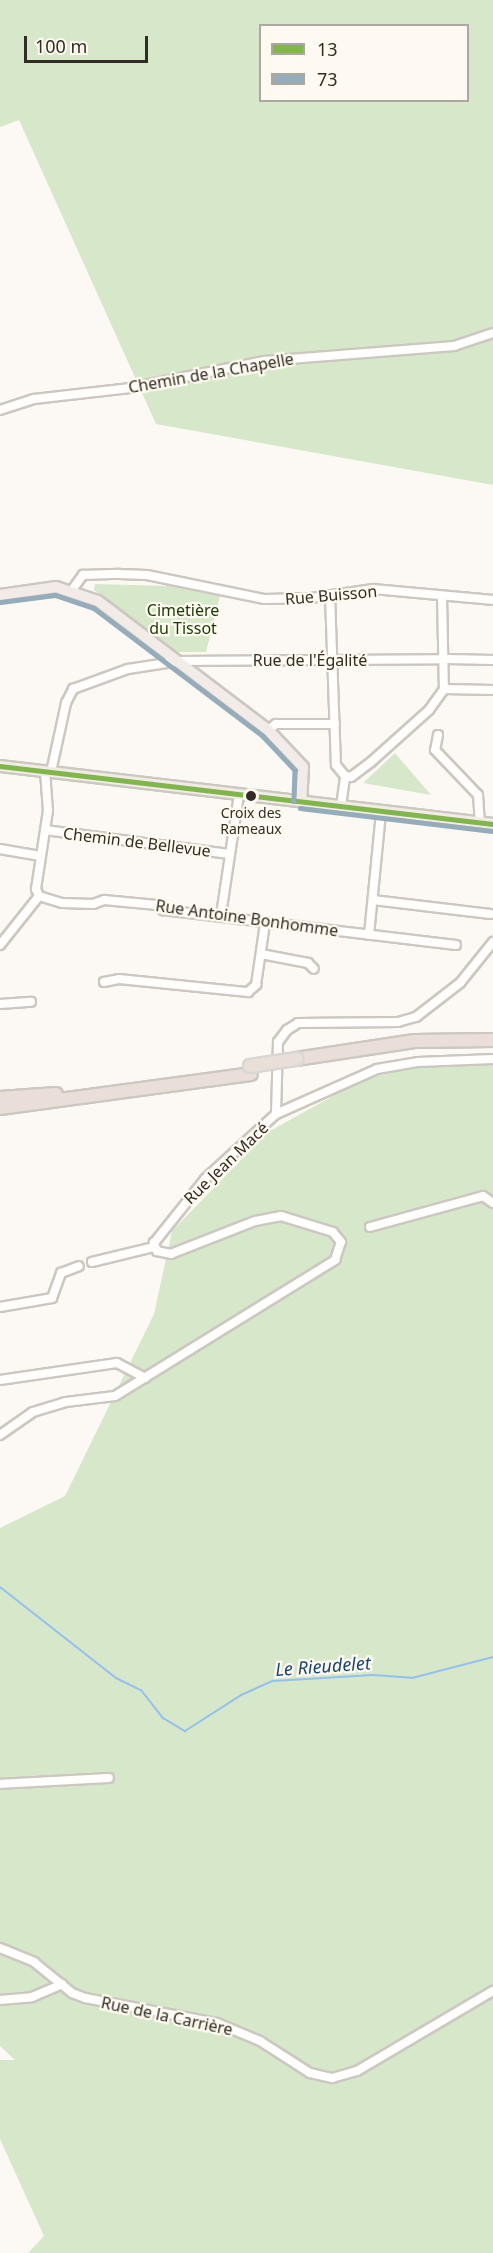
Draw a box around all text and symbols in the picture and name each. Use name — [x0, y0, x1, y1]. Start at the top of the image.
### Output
scale bar — [27, 24, 152, 62]
legend — [259, 24, 469, 102]
text: 100 m — [35, 34, 87, 58]
text: 13 — [317, 37, 338, 61]
text: 73 — [317, 67, 338, 91]
street label: Chemin de la Chapelle — [127, 349, 295, 397]
street label: Rue Buisson — [284, 581, 378, 609]
park label: Cimetière du Tissot — [147, 600, 219, 638]
street label: Rue de l'Égalité — [253, 650, 367, 670]
marker: Croix des Rameaux — [245, 790, 257, 802]
place label: Croix des Rameaux — [220, 805, 282, 838]
street label: Chemin de Bellevue — [62, 823, 212, 861]
street label: Rue Antoine Bonhomme — [154, 896, 340, 940]
street label: Rue Jean Macé — [180, 1118, 272, 1208]
water label: Le Rieudelet — [275, 1652, 371, 1680]
street label: Rue de la Carrière — [99, 1993, 235, 2039]

